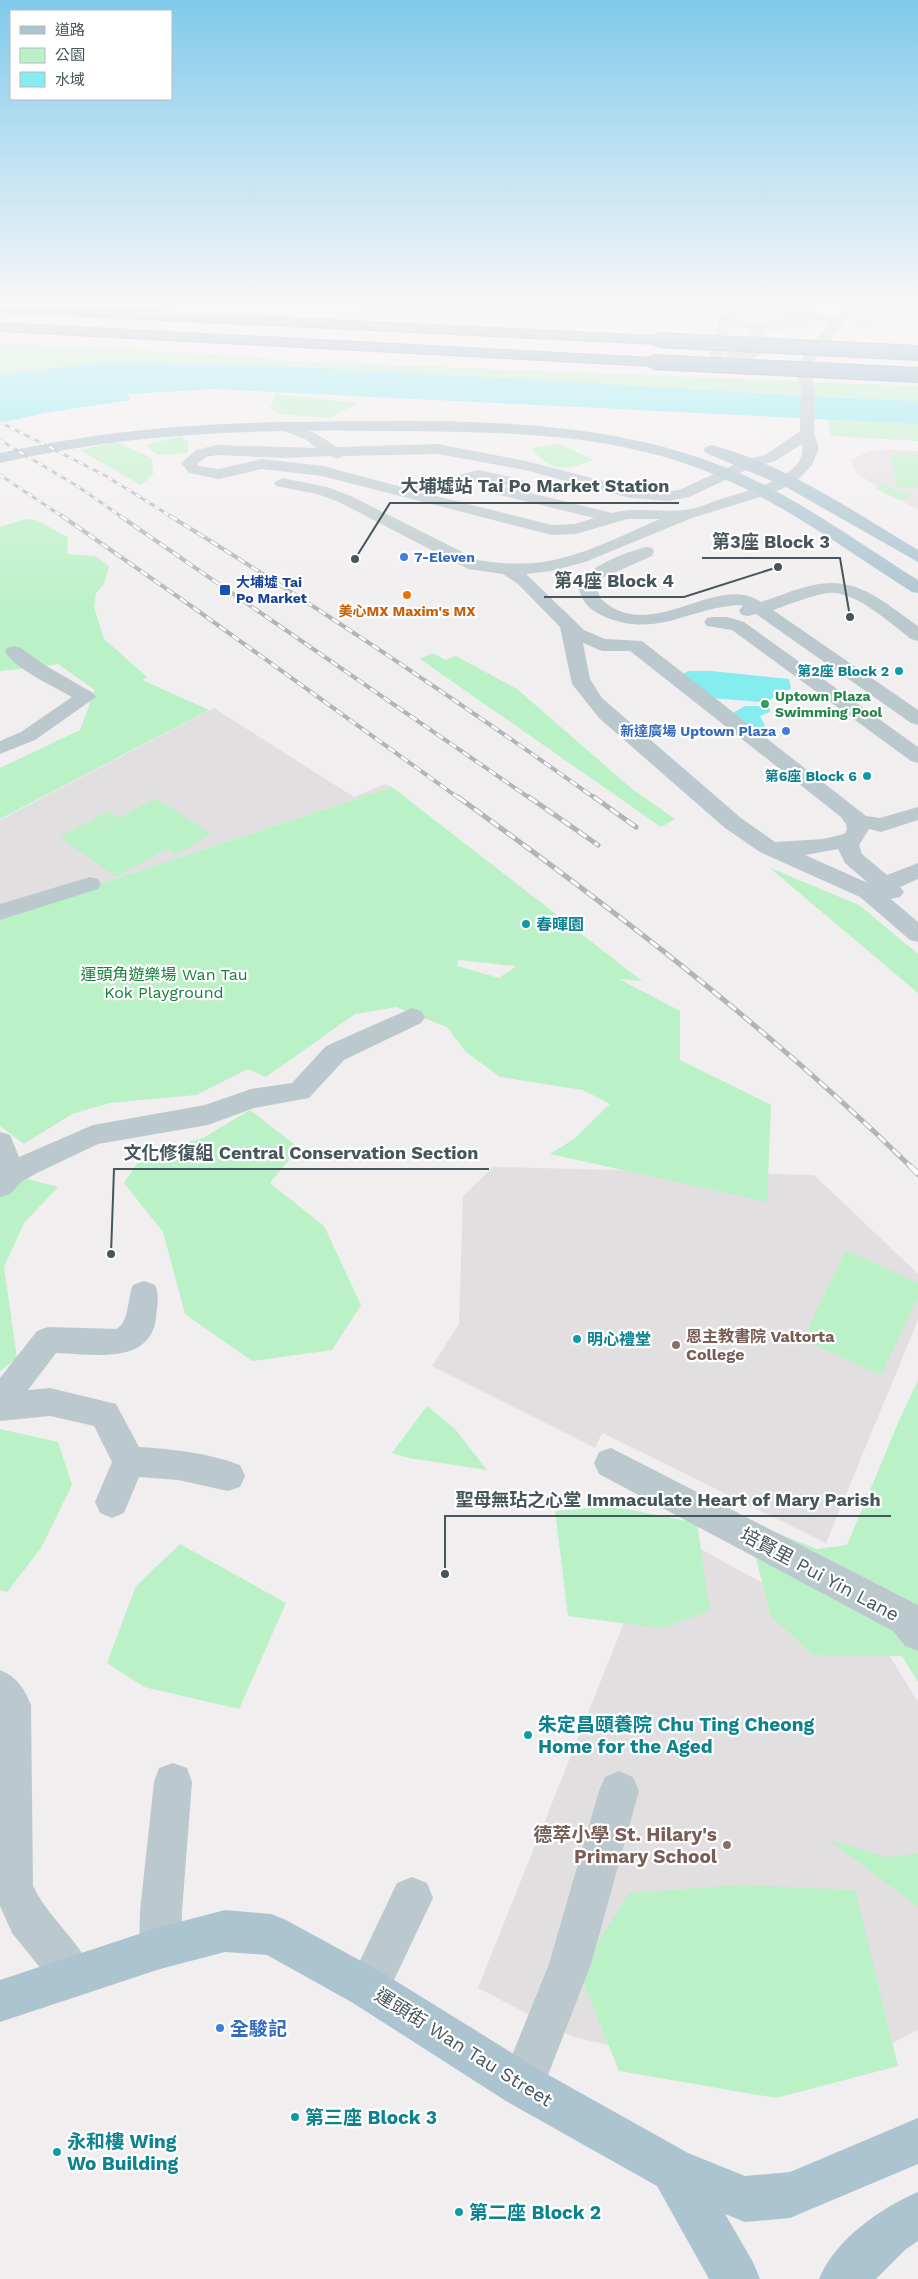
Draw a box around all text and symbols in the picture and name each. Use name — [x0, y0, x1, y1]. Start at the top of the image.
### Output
legend — [10, 10, 172, 100]
text: 道路 — [55, 21, 85, 39]
text: 公園 — [55, 46, 85, 64]
text: 水域 — [55, 71, 85, 89]
callout: 大埔墟站 Tai Po Market Station — [390, 470, 679, 503]
text: 大埔墟站 Tai Po Market Station — [400, 475, 670, 496]
callout: 第3座 Block 3 — [702, 525, 840, 558]
text: 第3座 Block 3 — [712, 531, 830, 552]
place label: 7-Eleven — [414, 549, 475, 565]
marker: 7-Eleven — [398, 551, 410, 563]
callout: 第4座 Block 4 — [544, 564, 684, 597]
text: 第4座 Block 4 — [554, 570, 674, 591]
place label: 大埔墟 Tai Po Market — [236, 574, 307, 606]
marker: 大埔墟 Tai Po Market — [218, 583, 232, 597]
marker: 美心MX Maxim's MX — [401, 589, 413, 601]
place label: 美心MX Maxim's MX — [338, 603, 476, 619]
place label: 第2座 Block 2 — [797, 663, 889, 679]
marker: 第2座 Block 2 — [893, 665, 905, 677]
place label: Uptown Plaza Swimming Pool — [775, 688, 883, 720]
marker: Uptown Plaza Swimming Pool — [759, 698, 771, 710]
place label: 新達廣場 Uptown Plaza — [620, 723, 777, 739]
marker: 新達廣場 Uptown Plaza — [780, 725, 792, 737]
place label: 第6座 Block 6 — [765, 768, 857, 784]
marker: 第6座 Block 6 — [861, 770, 873, 782]
place label: 春暉園 — [536, 915, 584, 934]
marker: 春暉園 — [520, 918, 532, 930]
park label: 運頭角遊樂場 Wan Tau Kok Playground — [80, 965, 248, 1002]
callout: 文化修復組 Central Conservation Section — [114, 1136, 489, 1169]
text: 文化修復組 Central Conservation Section — [124, 1142, 479, 1163]
place label: 恩主教書院 Valtorta College — [686, 1327, 835, 1364]
place label: 明心禮堂 — [587, 1330, 651, 1349]
marker: 明心禮堂 — [571, 1333, 583, 1345]
marker: 恩主教書院 Valtorta College — [670, 1339, 682, 1351]
callout: 聖母無玷之心堂 Immaculate Heart of Mary Parish — [445, 1483, 891, 1516]
text: 聖母無玷之心堂 Immaculate Heart of Mary Parish — [455, 1489, 881, 1510]
street label: 培賢里 Pui Yin Lane — [736, 1523, 903, 1626]
place label: 朱定昌頤養院 Chu Ting Cheong Home for the Aged — [538, 1713, 814, 1758]
marker: 朱定昌頤養院 Chu Ting Cheong Home for the Aged — [522, 1729, 534, 1741]
place label: 德萃小學 St. Hilary's Primary School — [533, 1823, 718, 1868]
marker: 德萃小學 St. Hilary's Primary School — [721, 1839, 733, 1851]
street label: 運頭街 Wan Tau Street — [371, 1983, 557, 2112]
place label: 全駿記 — [230, 2017, 287, 2040]
marker: 全駿記 — [214, 2022, 226, 2034]
place label: 第三座 Block 3 — [305, 2106, 437, 2129]
marker: 第三座 Block 3 — [289, 2111, 301, 2123]
place label: 永和樓 Wing Wo Building — [67, 2130, 178, 2175]
marker: 永和樓 Wing Wo Building — [51, 2146, 63, 2158]
place label: 第二座 Block 2 — [469, 2201, 601, 2224]
marker: 第二座 Block 2 — [453, 2206, 465, 2218]

